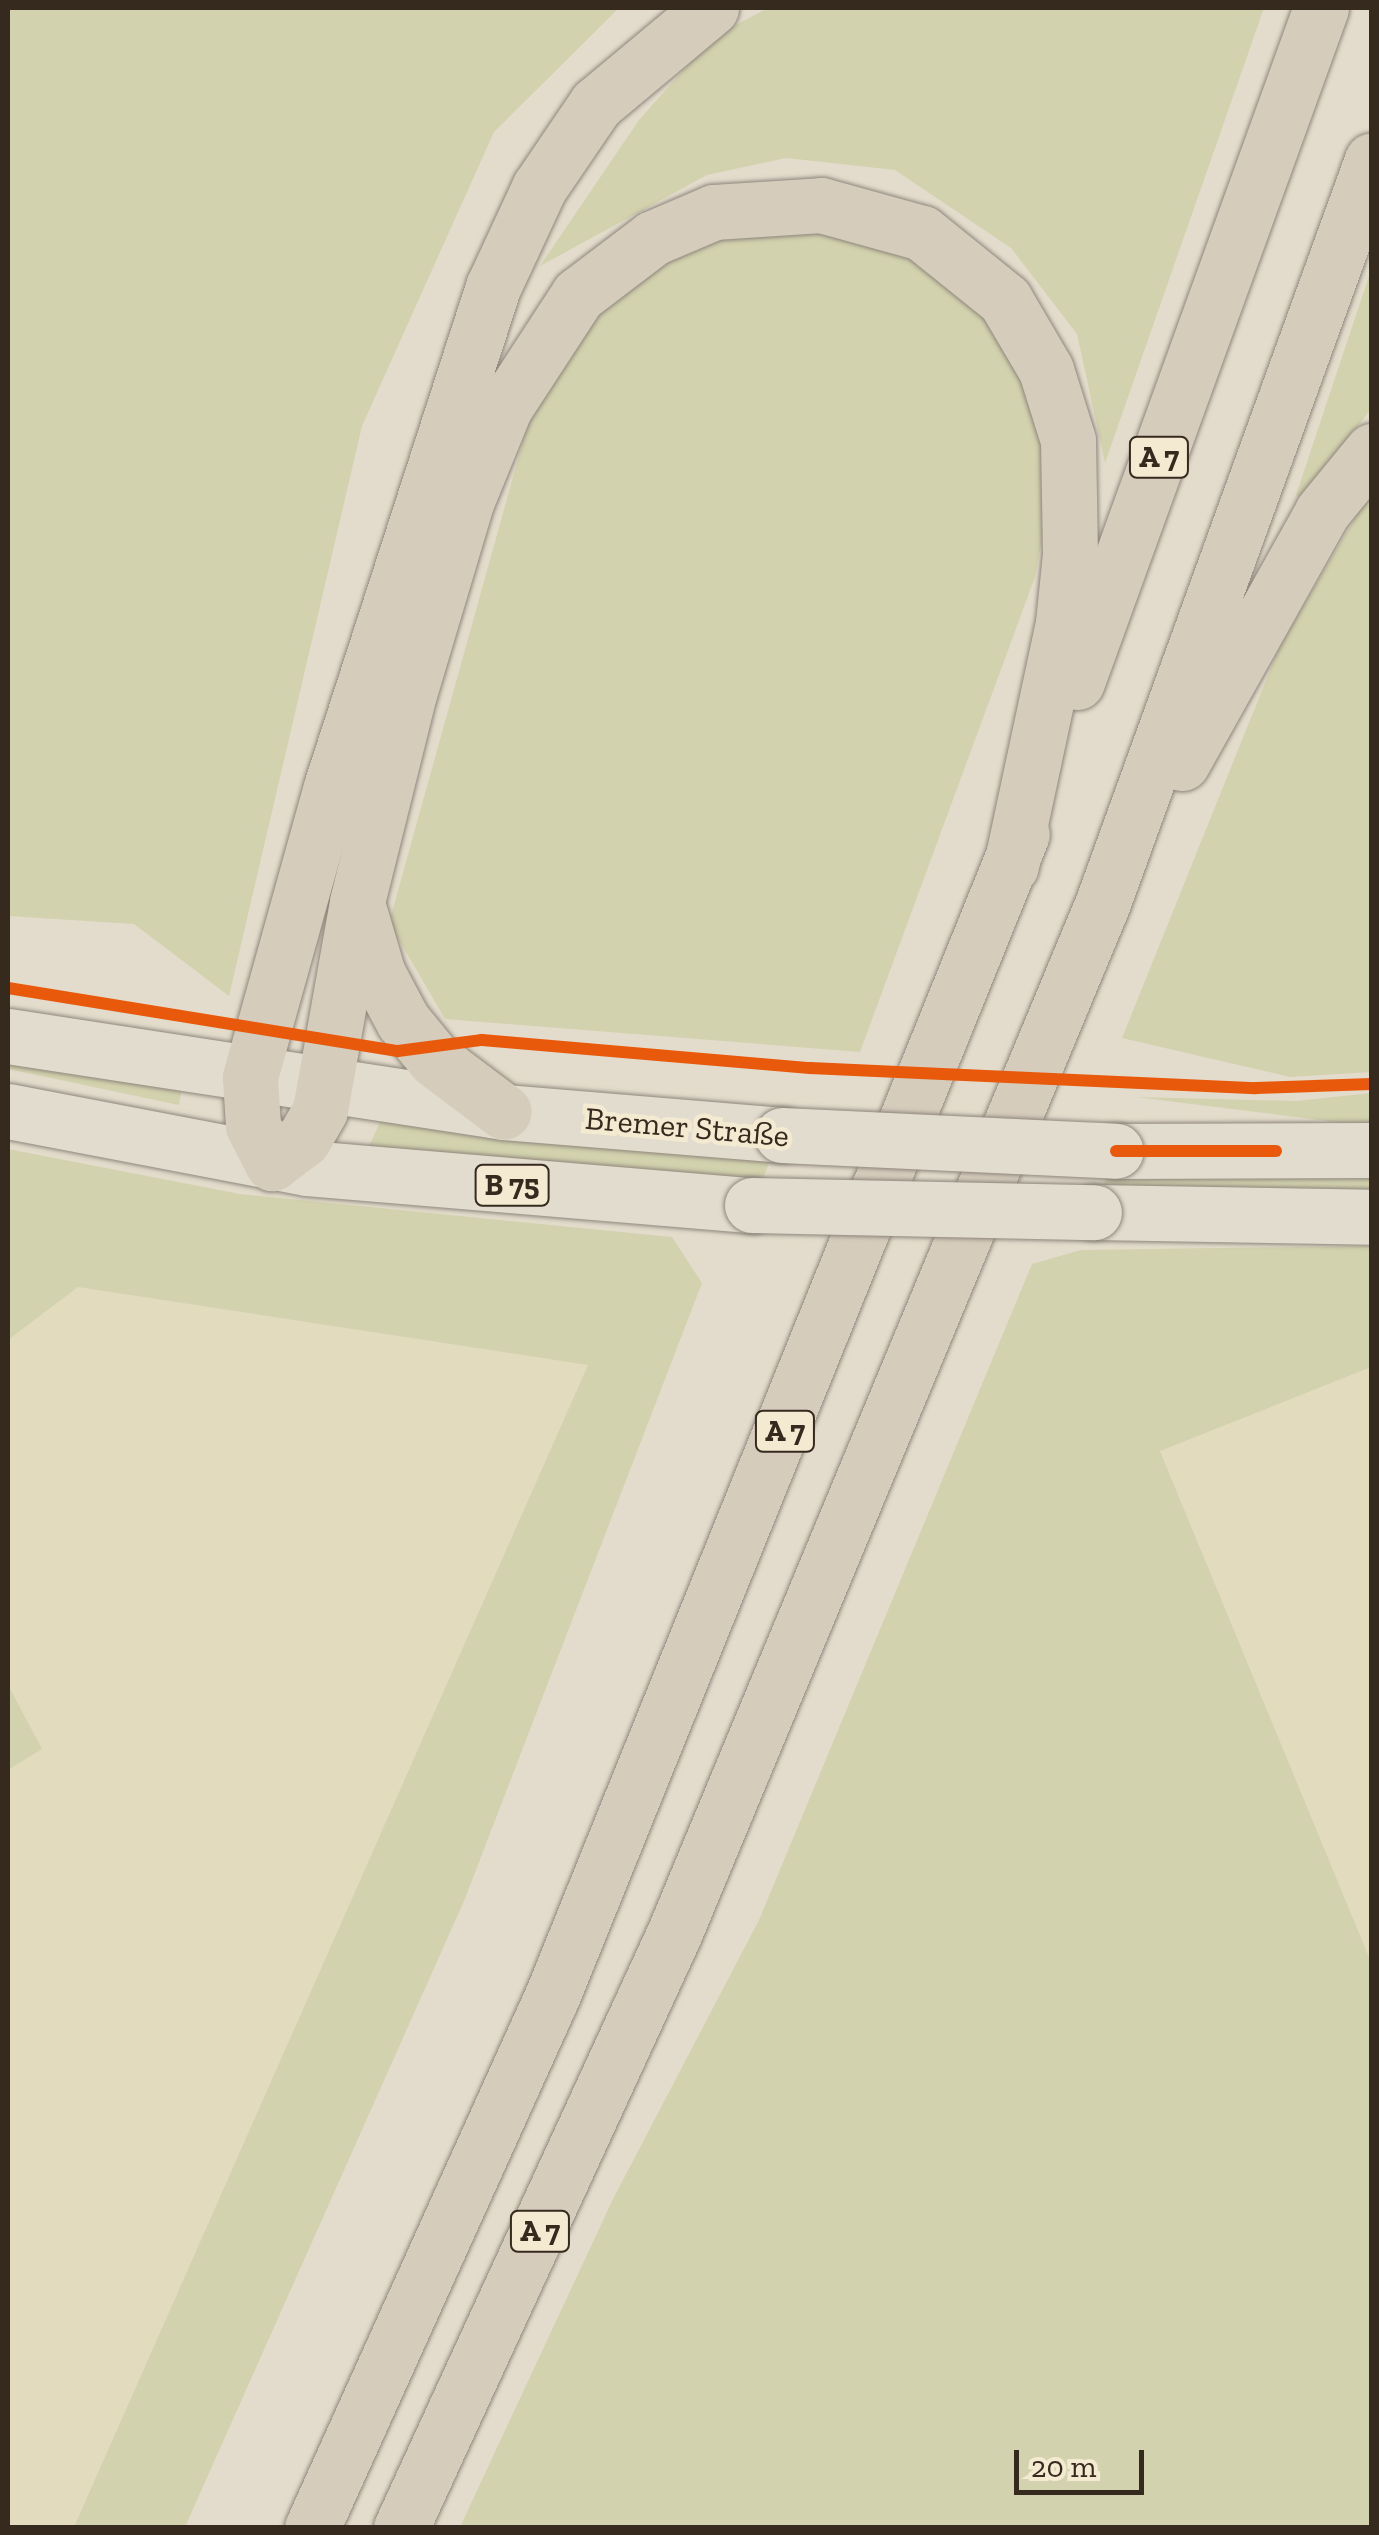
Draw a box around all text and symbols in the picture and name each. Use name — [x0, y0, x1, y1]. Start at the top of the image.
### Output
road number: A 7 — [1126, 432, 1192, 482]
street label: Bremer Straße — [583, 1099, 791, 1155]
road number: B 75 — [474, 1160, 550, 1210]
road number: A 7 — [752, 1406, 818, 1456]
road number: A 7 — [508, 2206, 572, 2256]
scale bar — [1019, 2430, 1149, 2492]
text: 20 m — [1031, 2449, 1096, 2485]

